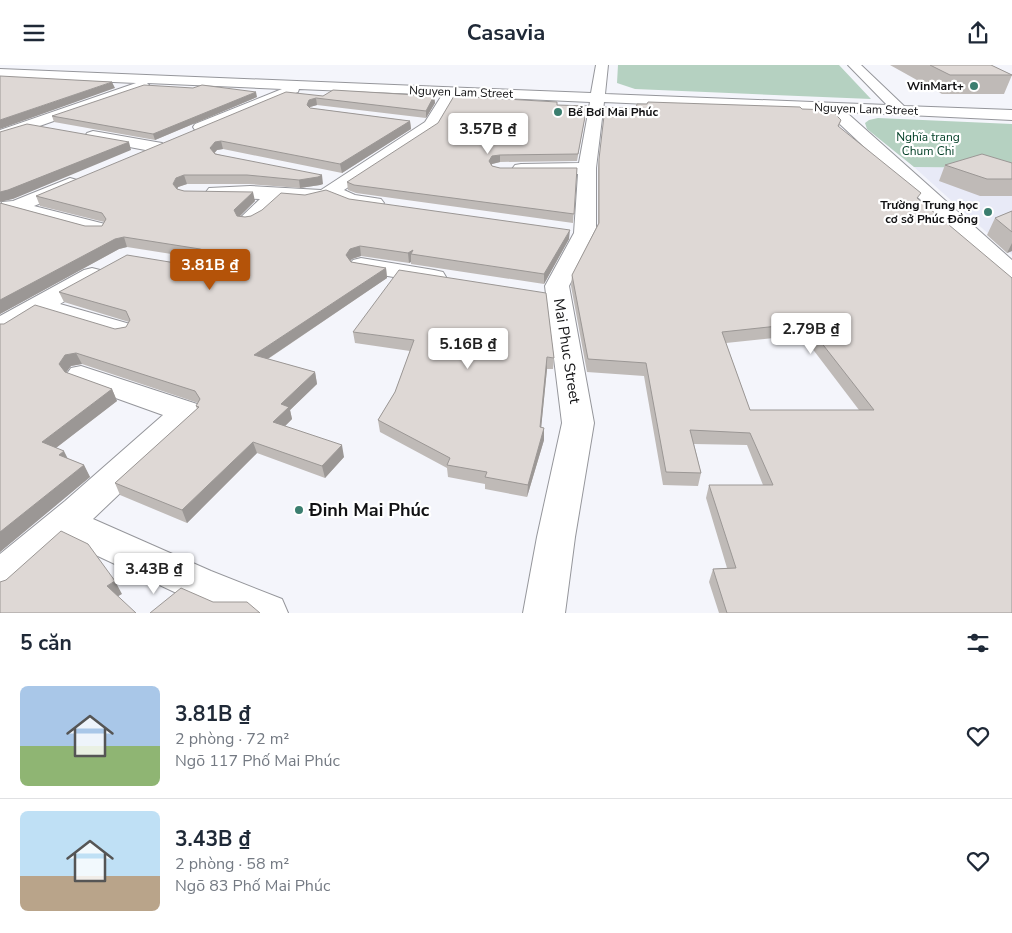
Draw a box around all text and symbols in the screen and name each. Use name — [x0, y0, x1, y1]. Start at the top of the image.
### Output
text: Casavia — [467, 18, 545, 48]
icon: menu — [20, 19, 48, 47]
icon: share — [964, 19, 992, 47]
place label: WinMart+ — [907, 78, 964, 94]
marker: WinMart+ — [968, 80, 980, 92]
street label: Nguyen Lam Street — [409, 82, 514, 102]
street label: Nguyen Lam Street — [814, 99, 919, 119]
place label: Bể Bơi Mai Phúc — [568, 104, 659, 120]
marker: Bể Bơi Mai Phúc — [552, 106, 564, 118]
pin: 3.57B ₫ — [442, 113, 534, 155]
text: 3.57B ₫ — [459, 118, 517, 140]
park label: Nghĩa trang Chum Chi — [896, 129, 960, 159]
place label: Trường Trung học cơ sở Phúc Đồng — [880, 197, 978, 227]
marker: Trường Trung học cơ sở Phúc Đồng — [982, 206, 994, 218]
pin: 3.81B ₫ — [164, 249, 256, 291]
text: 3.81B ₫ — [181, 254, 239, 276]
street label: Mai Phuc Street — [549, 297, 585, 406]
pin: 2.79B ₫ — [765, 313, 857, 355]
text: 2.79B ₫ — [782, 318, 840, 340]
pin: 5.16B ₫ — [422, 327, 514, 370]
text: 5.16B ₫ — [439, 333, 497, 355]
place label: Đinh Mai Phúc — [308, 498, 430, 522]
marker: Đinh Mai Phúc — [293, 504, 305, 516]
pin: 3.43B ₫ — [108, 553, 200, 595]
text: 3.43B ₫ — [125, 558, 183, 580]
text: 5 căn — [20, 629, 72, 657]
icon: filters — [964, 629, 992, 657]
text: 3.81B ₫ — [175, 700, 251, 728]
icon: home — [60, 706, 120, 766]
icon: heart — [964, 722, 992, 750]
text: 2 phòng · 72 m² — [175, 728, 289, 750]
text: Ngõ 117 Phố Mai Phúc — [175, 750, 340, 772]
text: 3.43B ₫ — [175, 825, 251, 853]
icon: home — [60, 831, 120, 891]
icon: heart — [964, 847, 992, 875]
text: 2 phòng · 58 m² — [175, 853, 289, 875]
text: Ngõ 83 Phố Mai Phúc — [175, 875, 330, 897]

